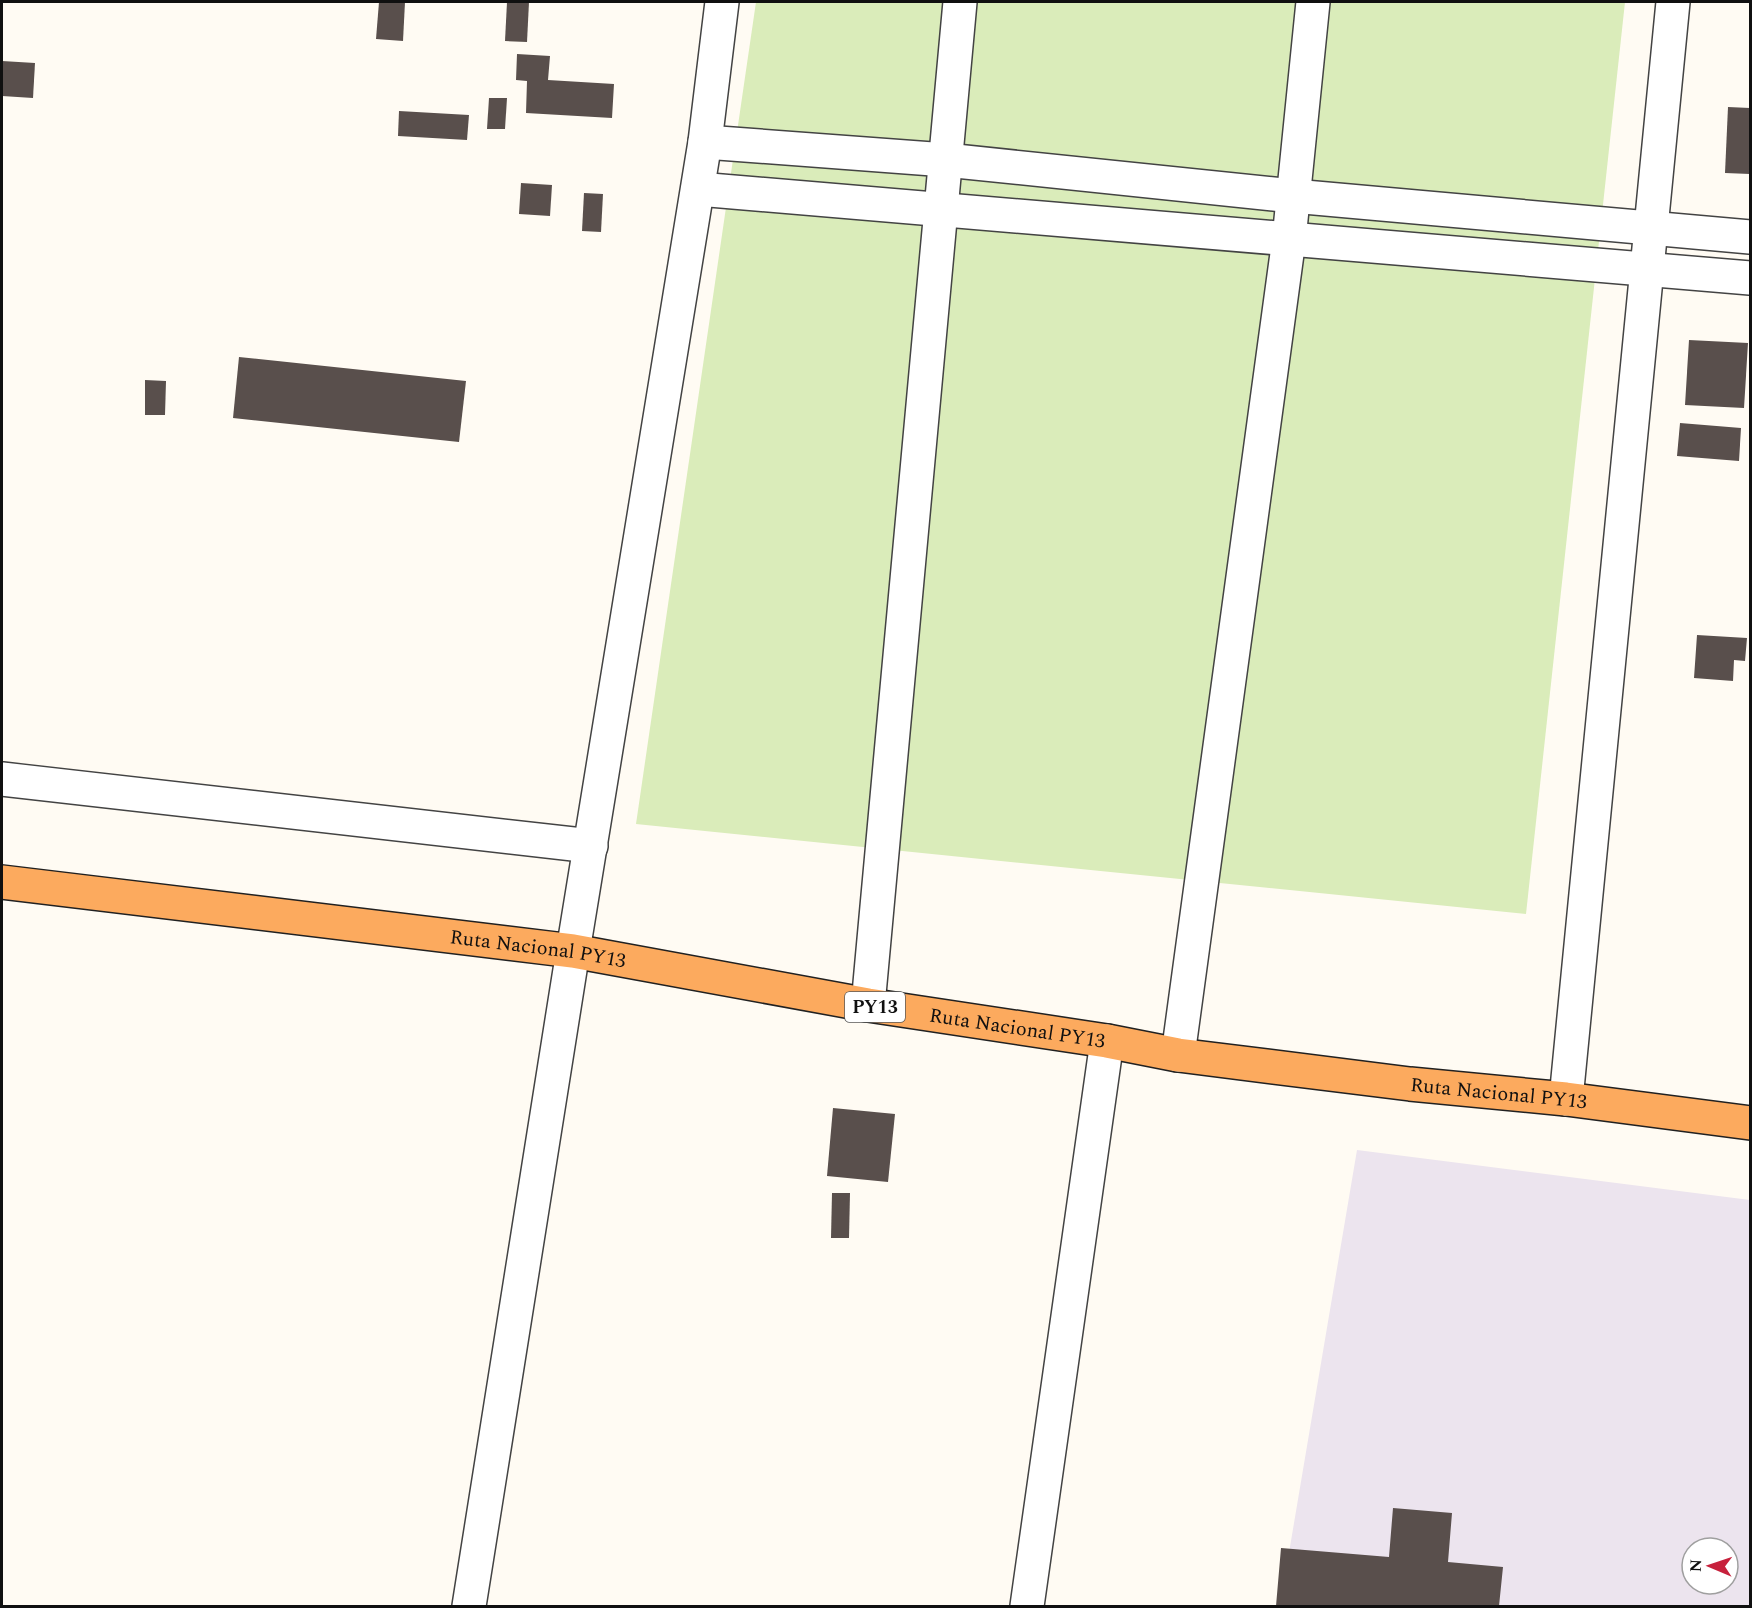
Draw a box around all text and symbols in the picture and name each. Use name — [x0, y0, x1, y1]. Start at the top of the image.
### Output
street label: Ruta Nacional PY13 — [448, 922, 628, 976]
road number: PY13 — [845, 992, 905, 1022]
street label: Ruta Nacional PY13 — [927, 1000, 1107, 1057]
street label: Ruta Nacional PY13 — [1409, 1070, 1589, 1118]
north arrow — [1680, 1536, 1740, 1596]
text: N — [1684, 1559, 1708, 1572]

